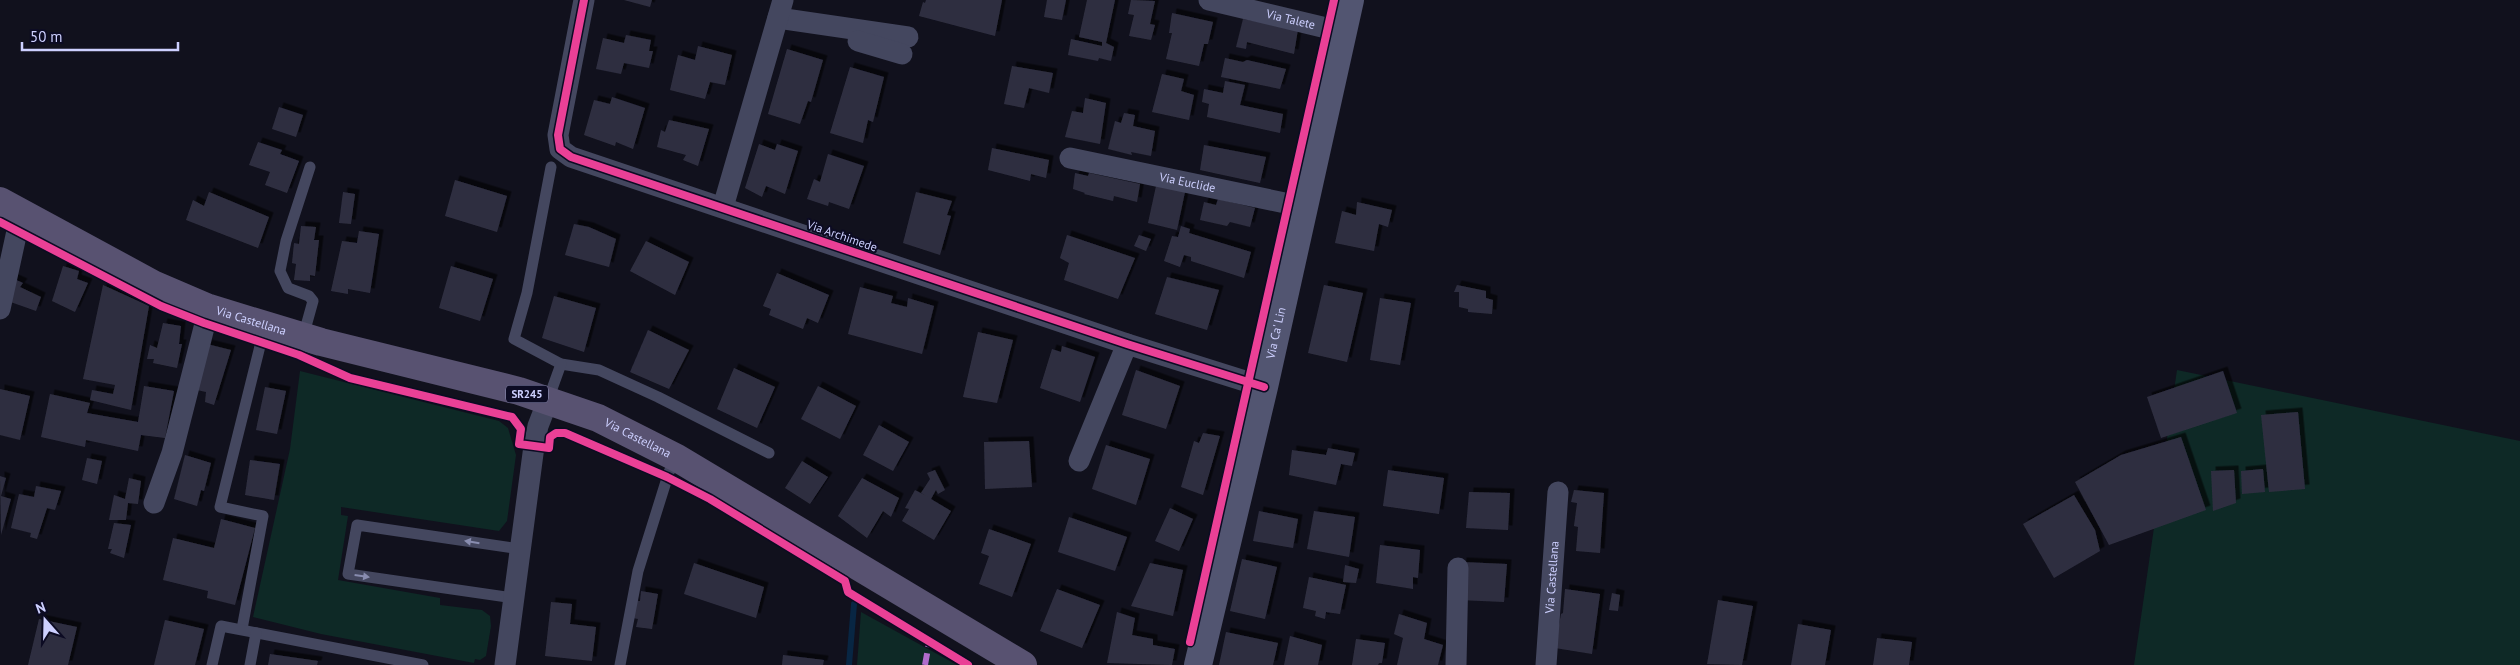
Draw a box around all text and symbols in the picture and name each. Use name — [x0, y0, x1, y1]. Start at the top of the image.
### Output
street label: Via Talete — [1264, 6, 1317, 32]
scale bar — [22, 20, 179, 52]
text: 50 m — [30, 27, 63, 46]
street label: Via Euclide — [1157, 169, 1217, 195]
street label: Via Archimede — [804, 216, 879, 255]
street label: Via Castellana — [213, 302, 288, 338]
street label: Via Ca' Lin — [1262, 306, 1289, 361]
road number: SR245 — [506, 386, 548, 402]
street label: Via Castellana — [601, 414, 674, 461]
one-way arrow — [463, 538, 479, 546]
street label: Via Castellana — [1542, 540, 1562, 615]
one-way arrow — [354, 573, 370, 581]
north arrow — [20, 595, 70, 645]
text: N — [33, 598, 48, 618]

